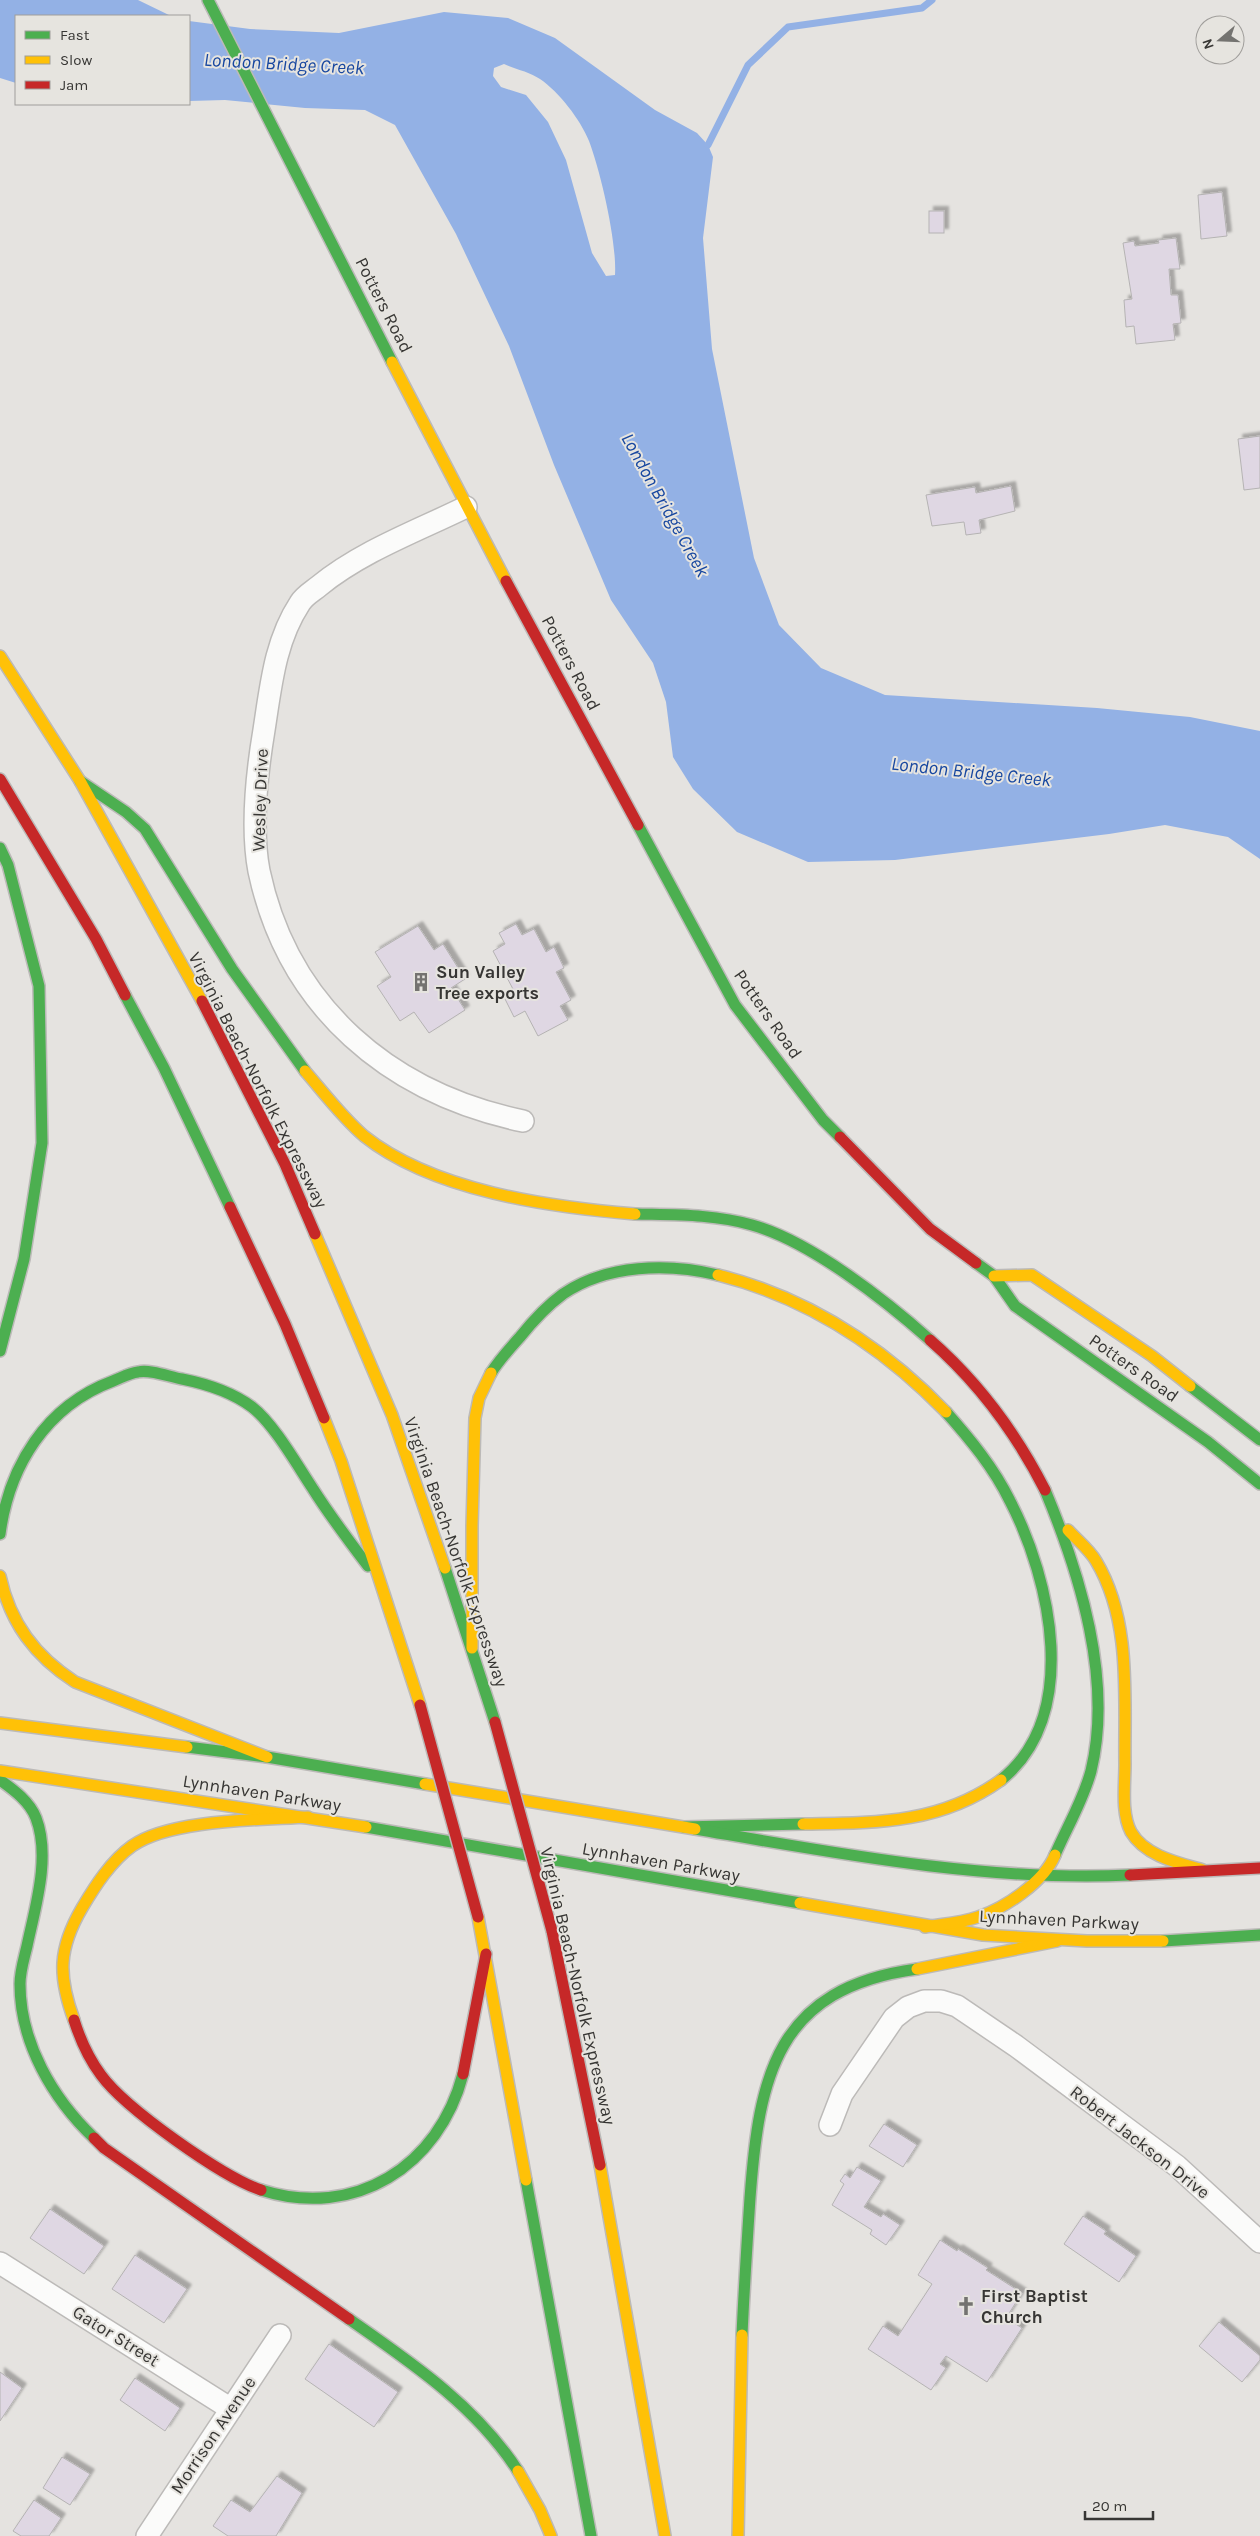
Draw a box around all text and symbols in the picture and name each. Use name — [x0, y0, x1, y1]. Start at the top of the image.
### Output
legend — [15, 15, 190, 105]
north arrow — [1195, 15, 1245, 65]
text: Fast — [60, 26, 90, 44]
text: N — [1199, 37, 1218, 52]
water label: London Bridge Creek — [203, 49, 365, 79]
text: Slow — [60, 51, 92, 69]
text: Jam — [60, 76, 88, 94]
street label: Potters Road — [351, 254, 417, 356]
water label: London Bridge Creek — [616, 429, 714, 581]
street label: Potters Road — [537, 612, 605, 714]
street label: Wesley Drive — [247, 748, 273, 852]
water label: London Bridge Creek — [890, 753, 1052, 791]
street label: Virginia Beach-Norfolk Expressway — [184, 948, 333, 1212]
place label: Sun Valley Tree exports — [436, 961, 539, 1004]
street label: Potters Road — [729, 965, 807, 1063]
building icon: Sun Valley Tree exports — [410, 971, 432, 993]
street label: Potters Road — [1085, 1329, 1183, 1407]
street label: Virginia Beach-Norfolk Expressway — [399, 1414, 513, 1691]
street label: Lynnhaven Parkway — [181, 1770, 343, 1816]
street label: Lynnhaven Parkway — [580, 1837, 742, 1887]
street label: Virginia Beach-Norfolk Expressway — [535, 1845, 621, 2128]
street label: Lynnhaven Parkway — [978, 1905, 1140, 1935]
street label: Robert Jackson Drive — [1066, 2081, 1214, 2203]
place label: First Baptist Church — [981, 2285, 1088, 2328]
church icon: First Baptist Church — [955, 2295, 977, 2317]
street label: Gator Street — [68, 2301, 164, 2371]
street label: Morrison Avenue — [166, 2372, 260, 2498]
scale bar — [1085, 2488, 1152, 2520]
text: 20 m — [1092, 2497, 1127, 2515]

